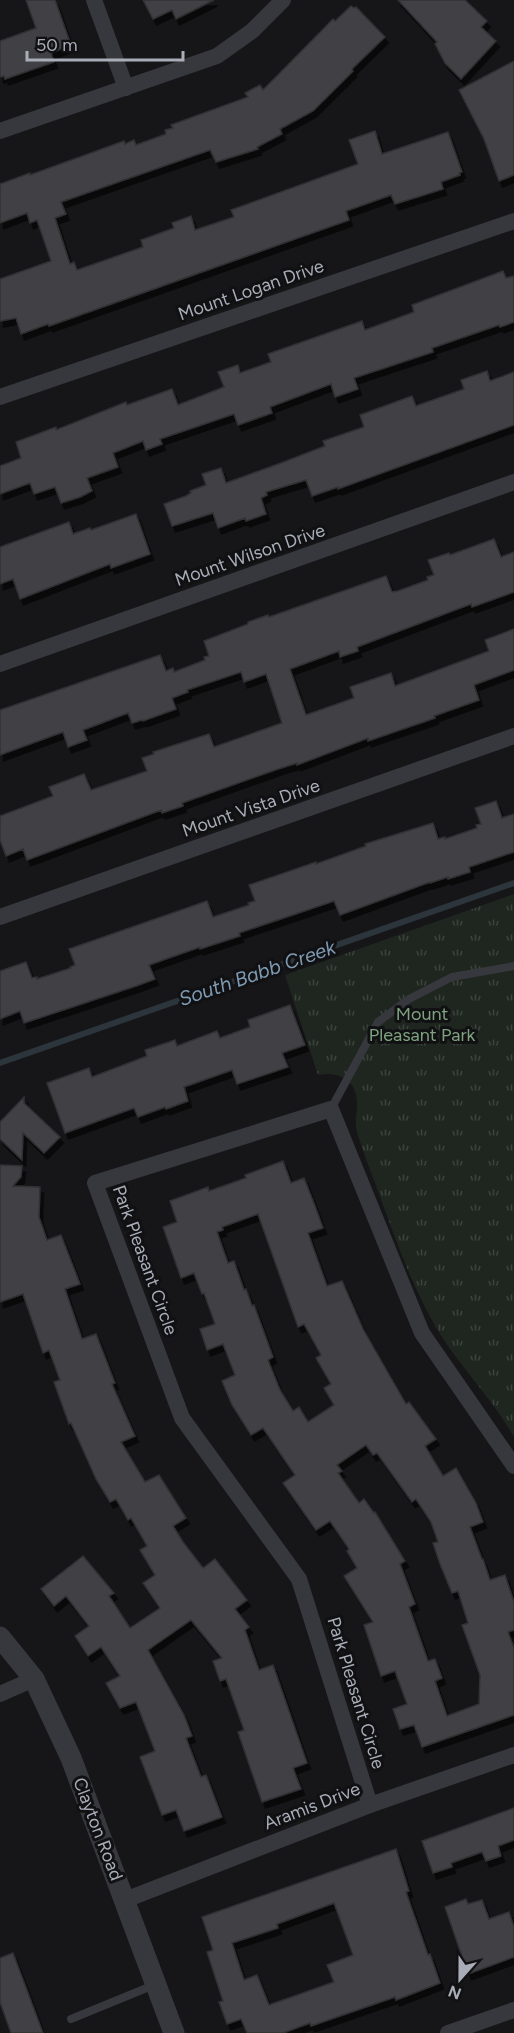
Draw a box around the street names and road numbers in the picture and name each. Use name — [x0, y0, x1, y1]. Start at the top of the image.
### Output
street label: Mount Logan Drive — [175, 255, 327, 325]
street label: Mount Wilson Drive — [172, 519, 328, 591]
street label: Mount Vista Drive — [179, 774, 323, 842]
street label: Park Pleasant Circle — [108, 1182, 182, 1338]
street label: Park Pleasant Circle — [322, 1614, 390, 1772]
street label: Clayton Road — [68, 1774, 128, 1884]
street label: Aramis Drive — [261, 1778, 363, 1834]

